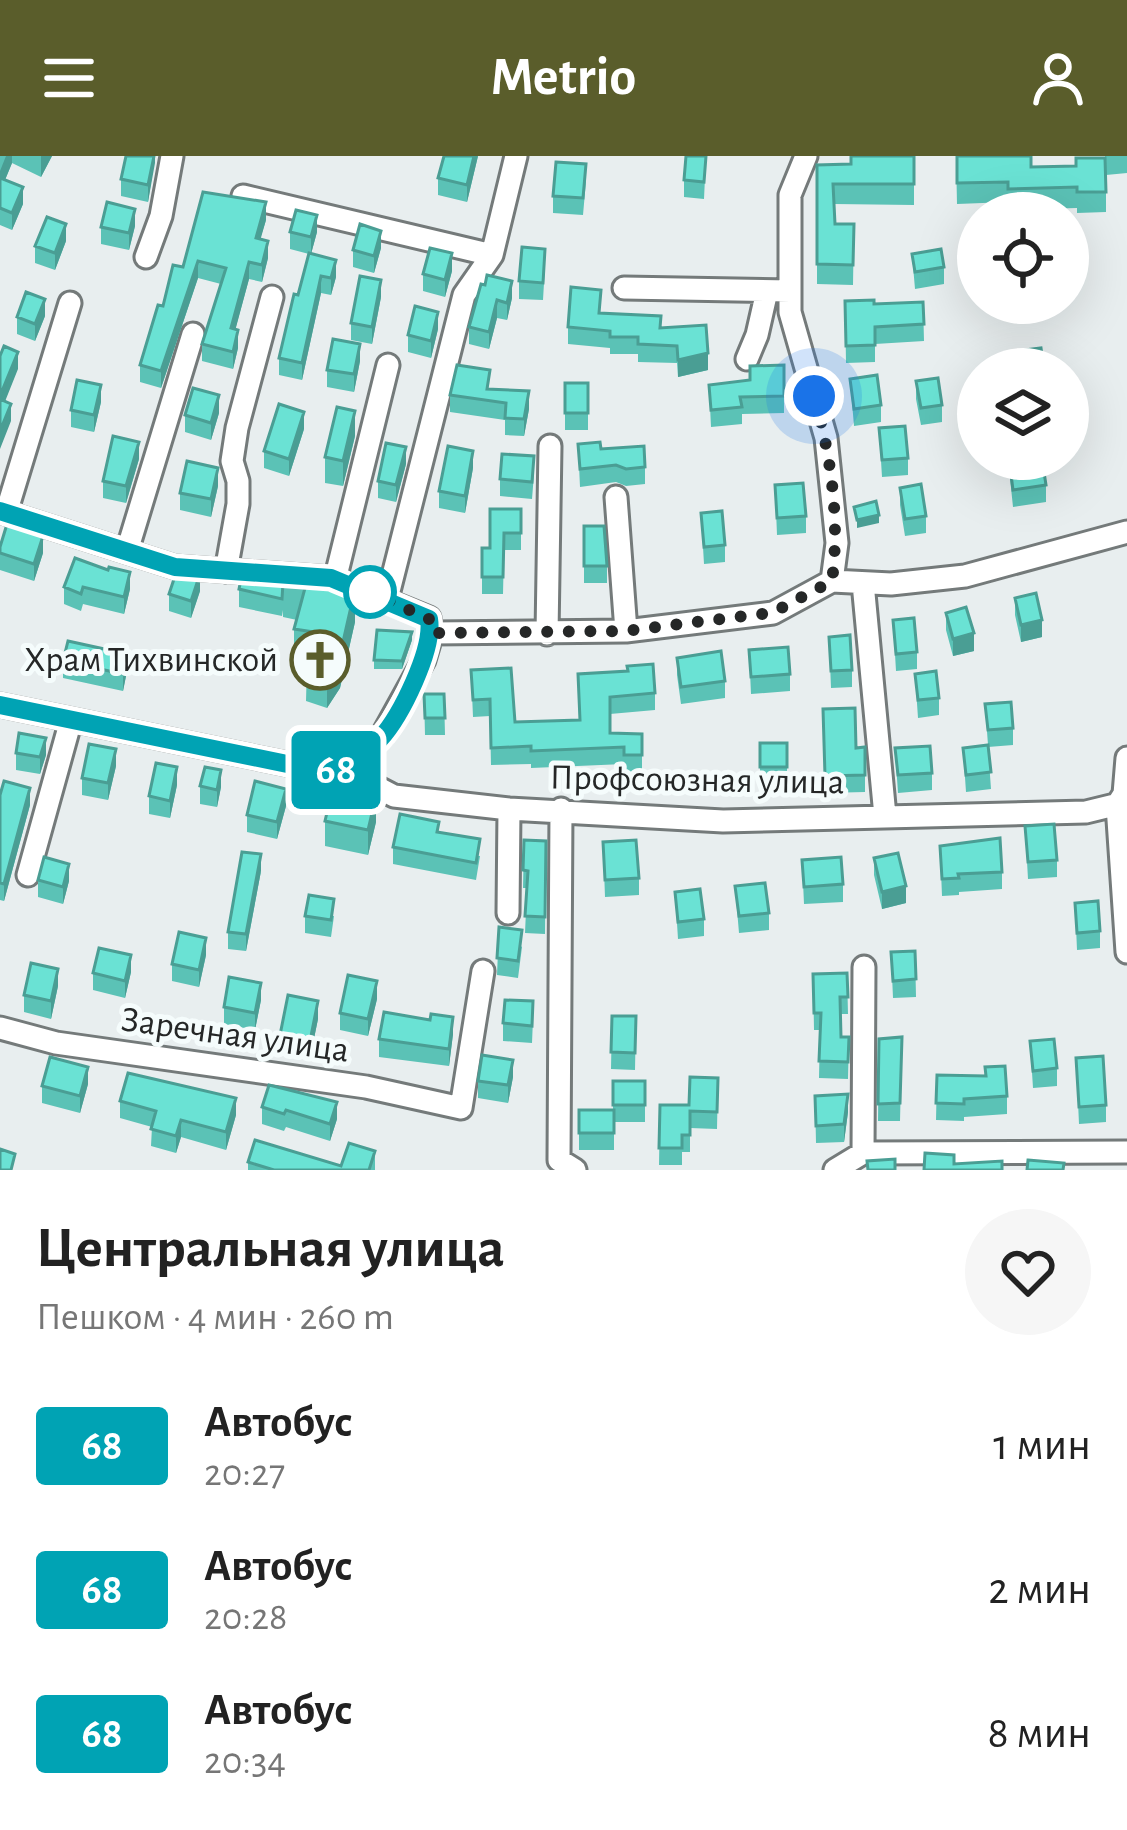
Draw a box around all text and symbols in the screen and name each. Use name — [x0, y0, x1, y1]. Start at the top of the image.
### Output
icon: menu — [36, 45, 102, 111]
icon: person — [1025, 45, 1091, 111]
text: Metrio — [491, 51, 636, 105]
map controls — [957, 192, 1089, 480]
button: locate — [957, 192, 1089, 324]
button: layers — [957, 348, 1089, 480]
your location — [784, 366, 844, 426]
unlabelled marker — [345, 567, 395, 617]
church icon: Храм Тихвинской — [289, 629, 351, 691]
place label: Храм Тихвинской — [24, 642, 278, 678]
line badge: 68 — [282, 731, 390, 809]
text: 68 — [316, 749, 357, 791]
street label: Профсоюзная улица — [549, 759, 845, 801]
street label: Заречная улица — [119, 1001, 351, 1069]
button: heart — [965, 1209, 1091, 1335]
text: Центральная улица — [36, 1220, 505, 1277]
text: Пешком · 4 мин · 260 m — [36, 1298, 394, 1337]
text: Автобус — [204, 1400, 353, 1445]
text: 1 мин — [993, 1423, 1091, 1468]
text: 68 — [82, 1425, 123, 1467]
text: 20:27 — [204, 1454, 285, 1493]
text: Автобус — [204, 1544, 353, 1589]
text: 2 мин — [988, 1567, 1091, 1612]
text: 68 — [82, 1569, 123, 1611]
text: 20:28 — [204, 1598, 288, 1637]
text: Автобус — [204, 1688, 353, 1733]
text: 8 мин — [987, 1711, 1091, 1756]
text: 68 — [82, 1713, 123, 1755]
text: 20:34 — [204, 1742, 286, 1781]

